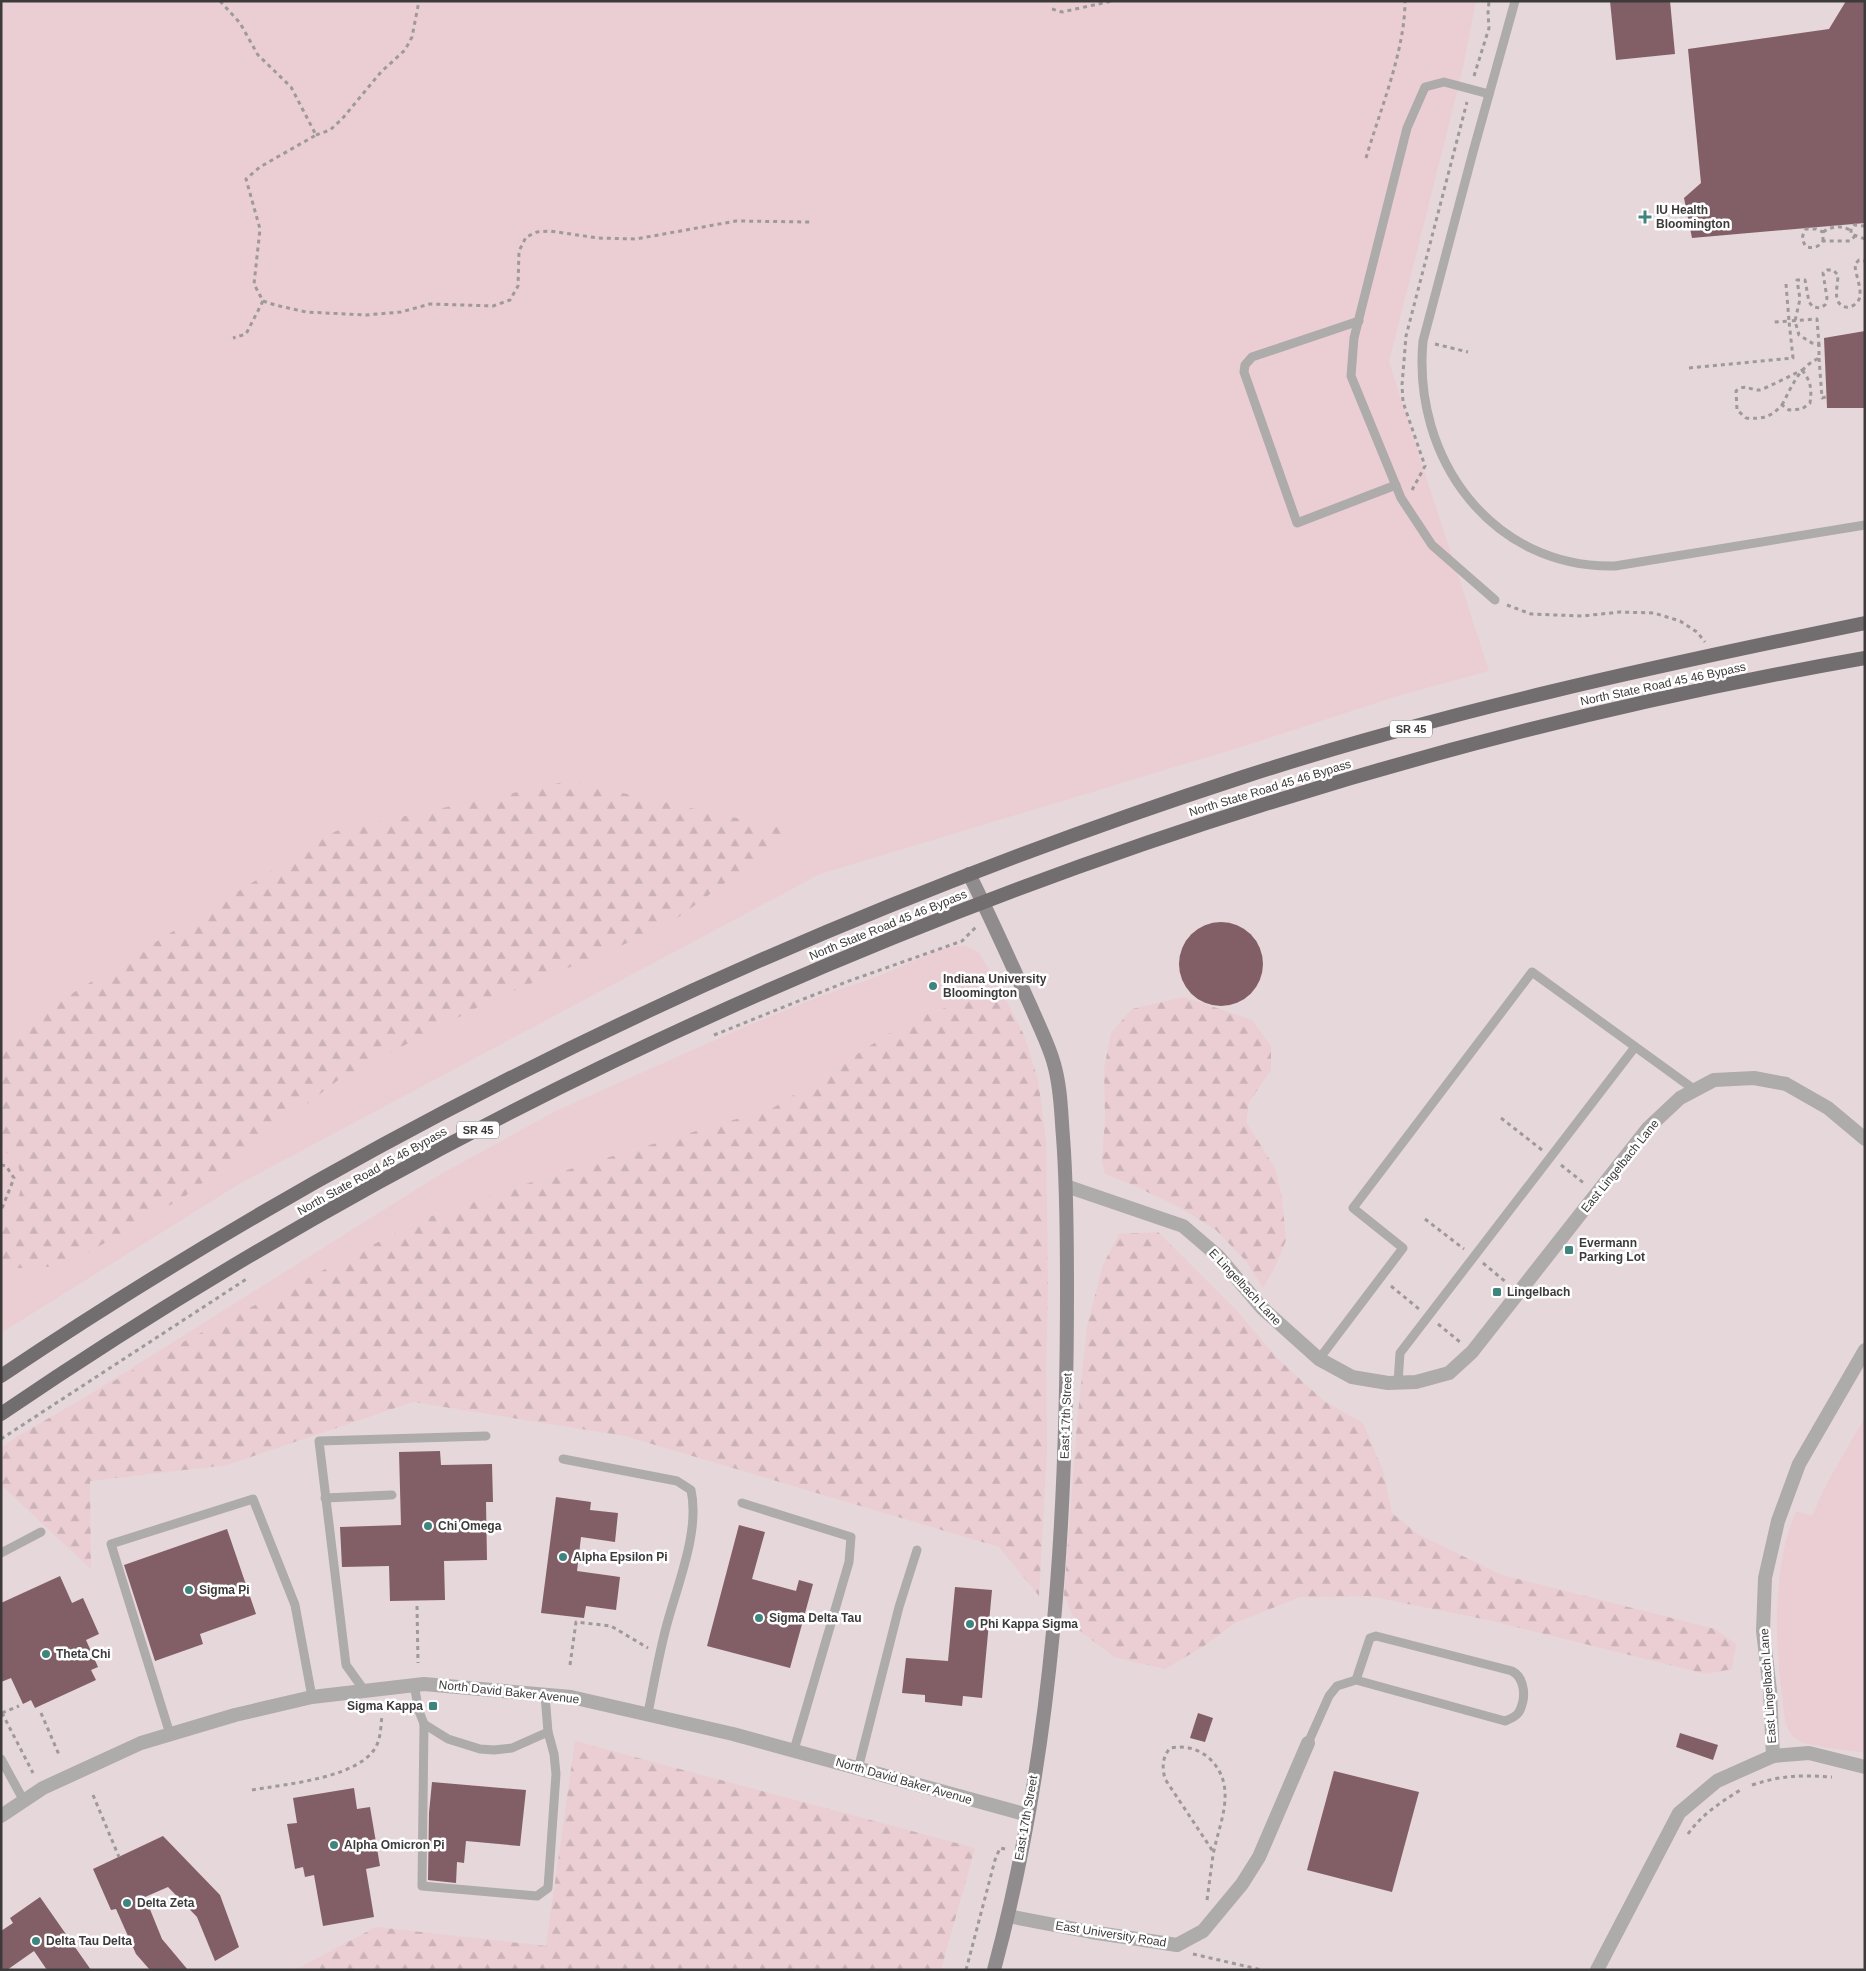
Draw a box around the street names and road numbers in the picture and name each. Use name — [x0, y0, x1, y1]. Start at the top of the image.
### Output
street label: North State Road 45 46 Bypass — [1579, 660, 1747, 708]
road number: SR 45 — [1390, 721, 1432, 738]
street label: North State Road 45 46 Bypass — [1187, 757, 1353, 819]
street label: North State Road 45 46 Bypass — [807, 887, 969, 963]
street label: East Lingelbach Lane — [1578, 1116, 1662, 1215]
road number: SR 45 — [457, 1122, 499, 1138]
street label: North State Road 45 46 Bypass — [295, 1124, 449, 1218]
street label: E Lingelbach Lane — [1206, 1246, 1284, 1328]
street label: East 17th Street — [1058, 1372, 1075, 1459]
street label: East Lingelbach Lane — [1757, 1628, 1779, 1744]
street label: North David Baker Avenue — [438, 1678, 580, 1706]
street label: North David Baker Avenue — [834, 1755, 974, 1807]
street label: East 17th Street — [1012, 1774, 1040, 1862]
street label: East University Road — [1055, 1918, 1167, 1950]

